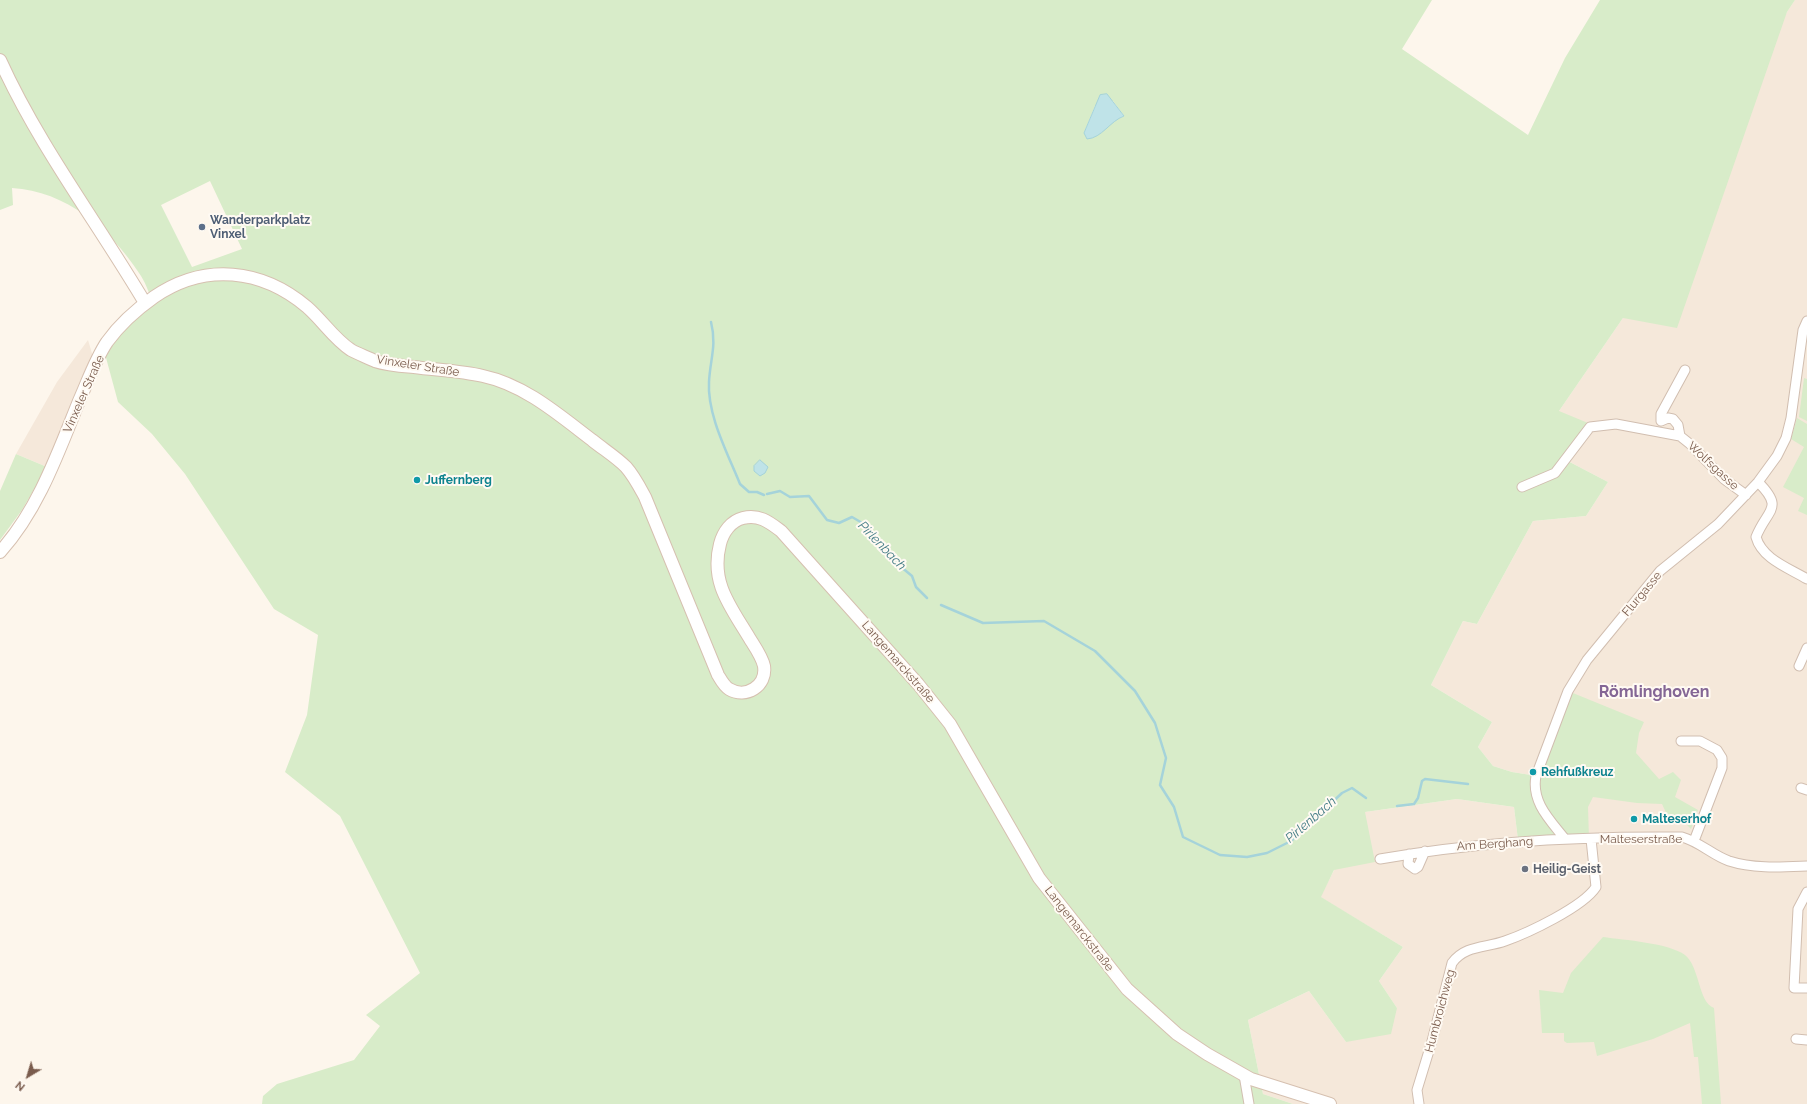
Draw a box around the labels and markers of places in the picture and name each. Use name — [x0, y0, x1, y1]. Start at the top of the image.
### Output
place label: Wanderparkplatz Vinxel — [210, 213, 310, 241]
marker: Wanderparkplatz Vinxel — [197, 222, 207, 232]
place label: Juffernberg — [425, 473, 492, 487]
marker: Juffernberg — [412, 475, 422, 485]
place label: Rehfußkreuz — [1541, 765, 1613, 779]
marker: Rehfußkreuz — [1528, 767, 1538, 777]
place label: Malteserhof — [1642, 812, 1711, 826]
marker: Malteserhof — [1629, 814, 1639, 824]
place label: Heilig-Geist — [1533, 862, 1601, 876]
marker: Heilig-Geist — [1520, 864, 1530, 874]

